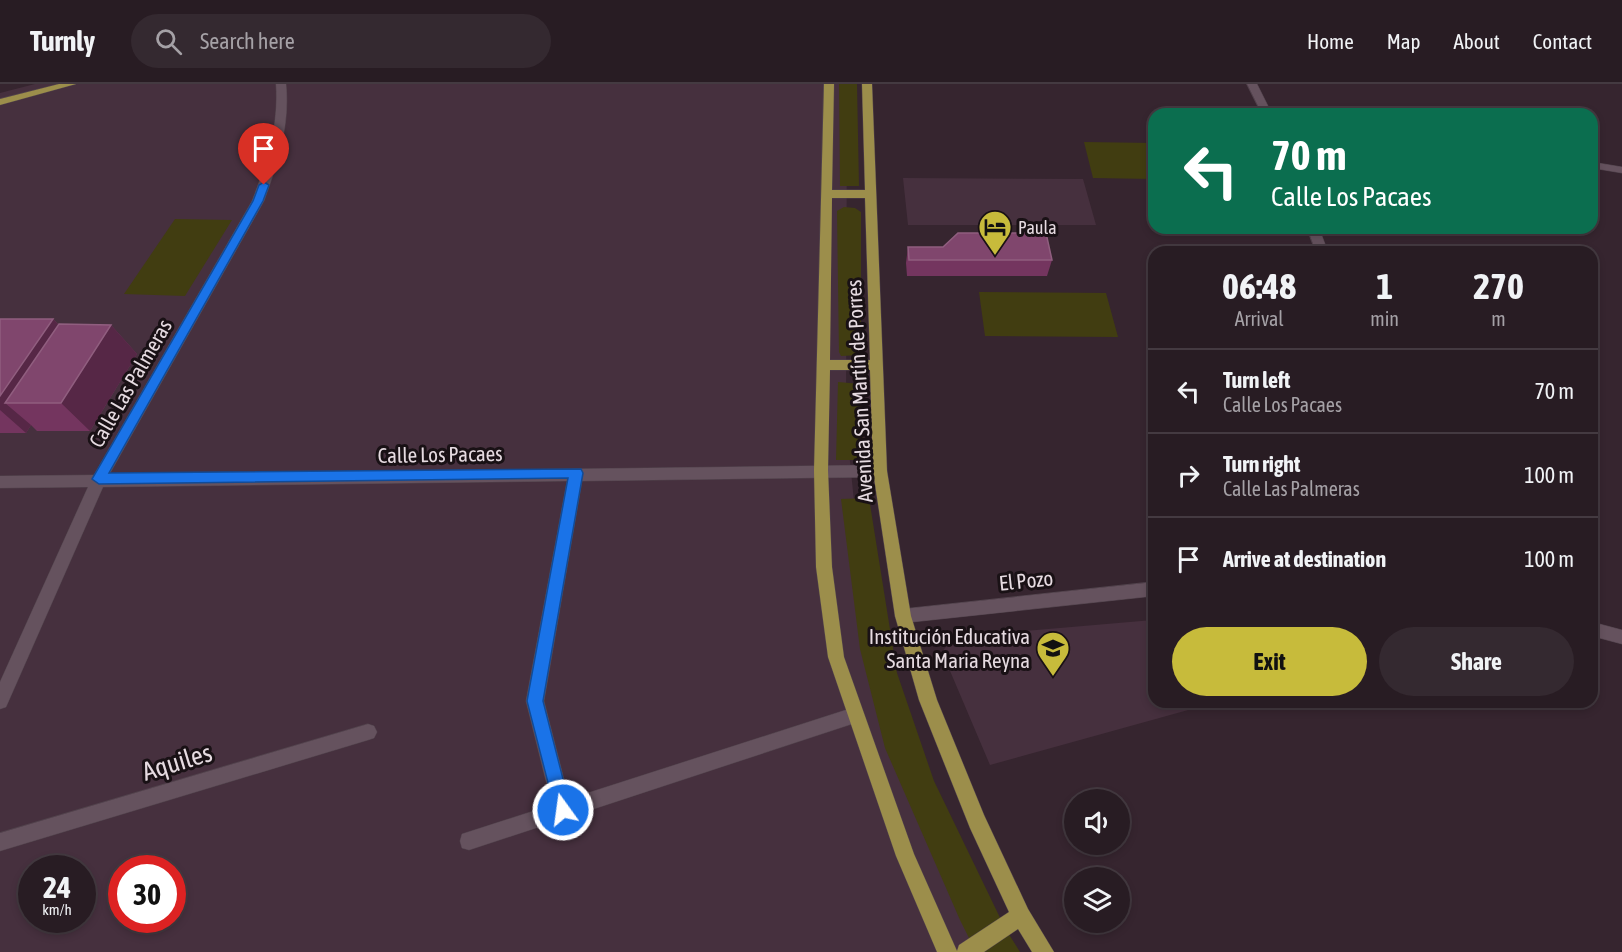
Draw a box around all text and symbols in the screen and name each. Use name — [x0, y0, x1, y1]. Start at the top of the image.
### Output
search box — [131, 14, 551, 68]
text: Turnly — [30, 25, 95, 57]
icon: search — [152, 25, 185, 58]
text: Search here — [200, 28, 295, 54]
text: Home — [1307, 29, 1354, 53]
text: Map — [1387, 29, 1421, 53]
text: About — [1454, 29, 1500, 53]
text: Contact — [1533, 29, 1592, 53]
pin — [238, 123, 289, 185]
text: 70 m — [1271, 131, 1346, 179]
icon: arrive — [247, 132, 280, 165]
icon: left — [1172, 132, 1250, 210]
text: Calle Los Pacaes — [1271, 181, 1432, 212]
hotel icon: Paula — [977, 209, 1013, 256]
place label: Paula — [1018, 217, 1057, 238]
text: 06:48 — [1222, 265, 1296, 307]
text: 1 — [1376, 265, 1393, 307]
text: 270 — [1473, 265, 1524, 307]
street label: Avenida San Martín de Porres — [841, 279, 877, 503]
text: Arrival — [1235, 307, 1284, 330]
text: min — [1370, 307, 1399, 330]
text: m — [1491, 307, 1506, 330]
street label: Calle Las Palmeras — [84, 315, 176, 451]
text: Turn left — [1223, 367, 1290, 393]
icon: left — [1172, 375, 1205, 408]
text: 70 m — [1534, 378, 1574, 404]
text: Calle Los Pacaes — [1223, 393, 1342, 416]
street label: Calle Los Pacaes — [377, 441, 503, 467]
text: Turn right — [1223, 451, 1300, 477]
icon: right — [1172, 459, 1205, 492]
text: 100 m — [1524, 462, 1574, 488]
text: Calle Las Palmeras — [1223, 477, 1360, 500]
icon: arrive — [1172, 543, 1205, 576]
text: Arrive at destination — [1223, 546, 1386, 572]
text: 100 m — [1524, 546, 1574, 572]
street label: El Pozo — [998, 565, 1054, 595]
place label: Institución Educativa Santa Maria Reyna — [869, 624, 1030, 672]
button: Exit — [1172, 627, 1367, 696]
button: Share — [1379, 627, 1574, 696]
school or university icon: Institución Educativa Santa Maria Reyna — [1035, 630, 1071, 677]
street label: Aquiles — [139, 737, 215, 787]
position arrow — [531, 778, 595, 842]
map controls — [1064, 789, 1130, 933]
button: sound — [1064, 789, 1130, 855]
speed limit sign: 30 — [108, 855, 186, 933]
button: layers — [1064, 867, 1130, 933]
text: 24 — [43, 870, 71, 904]
text: km/h — [42, 901, 72, 918]

